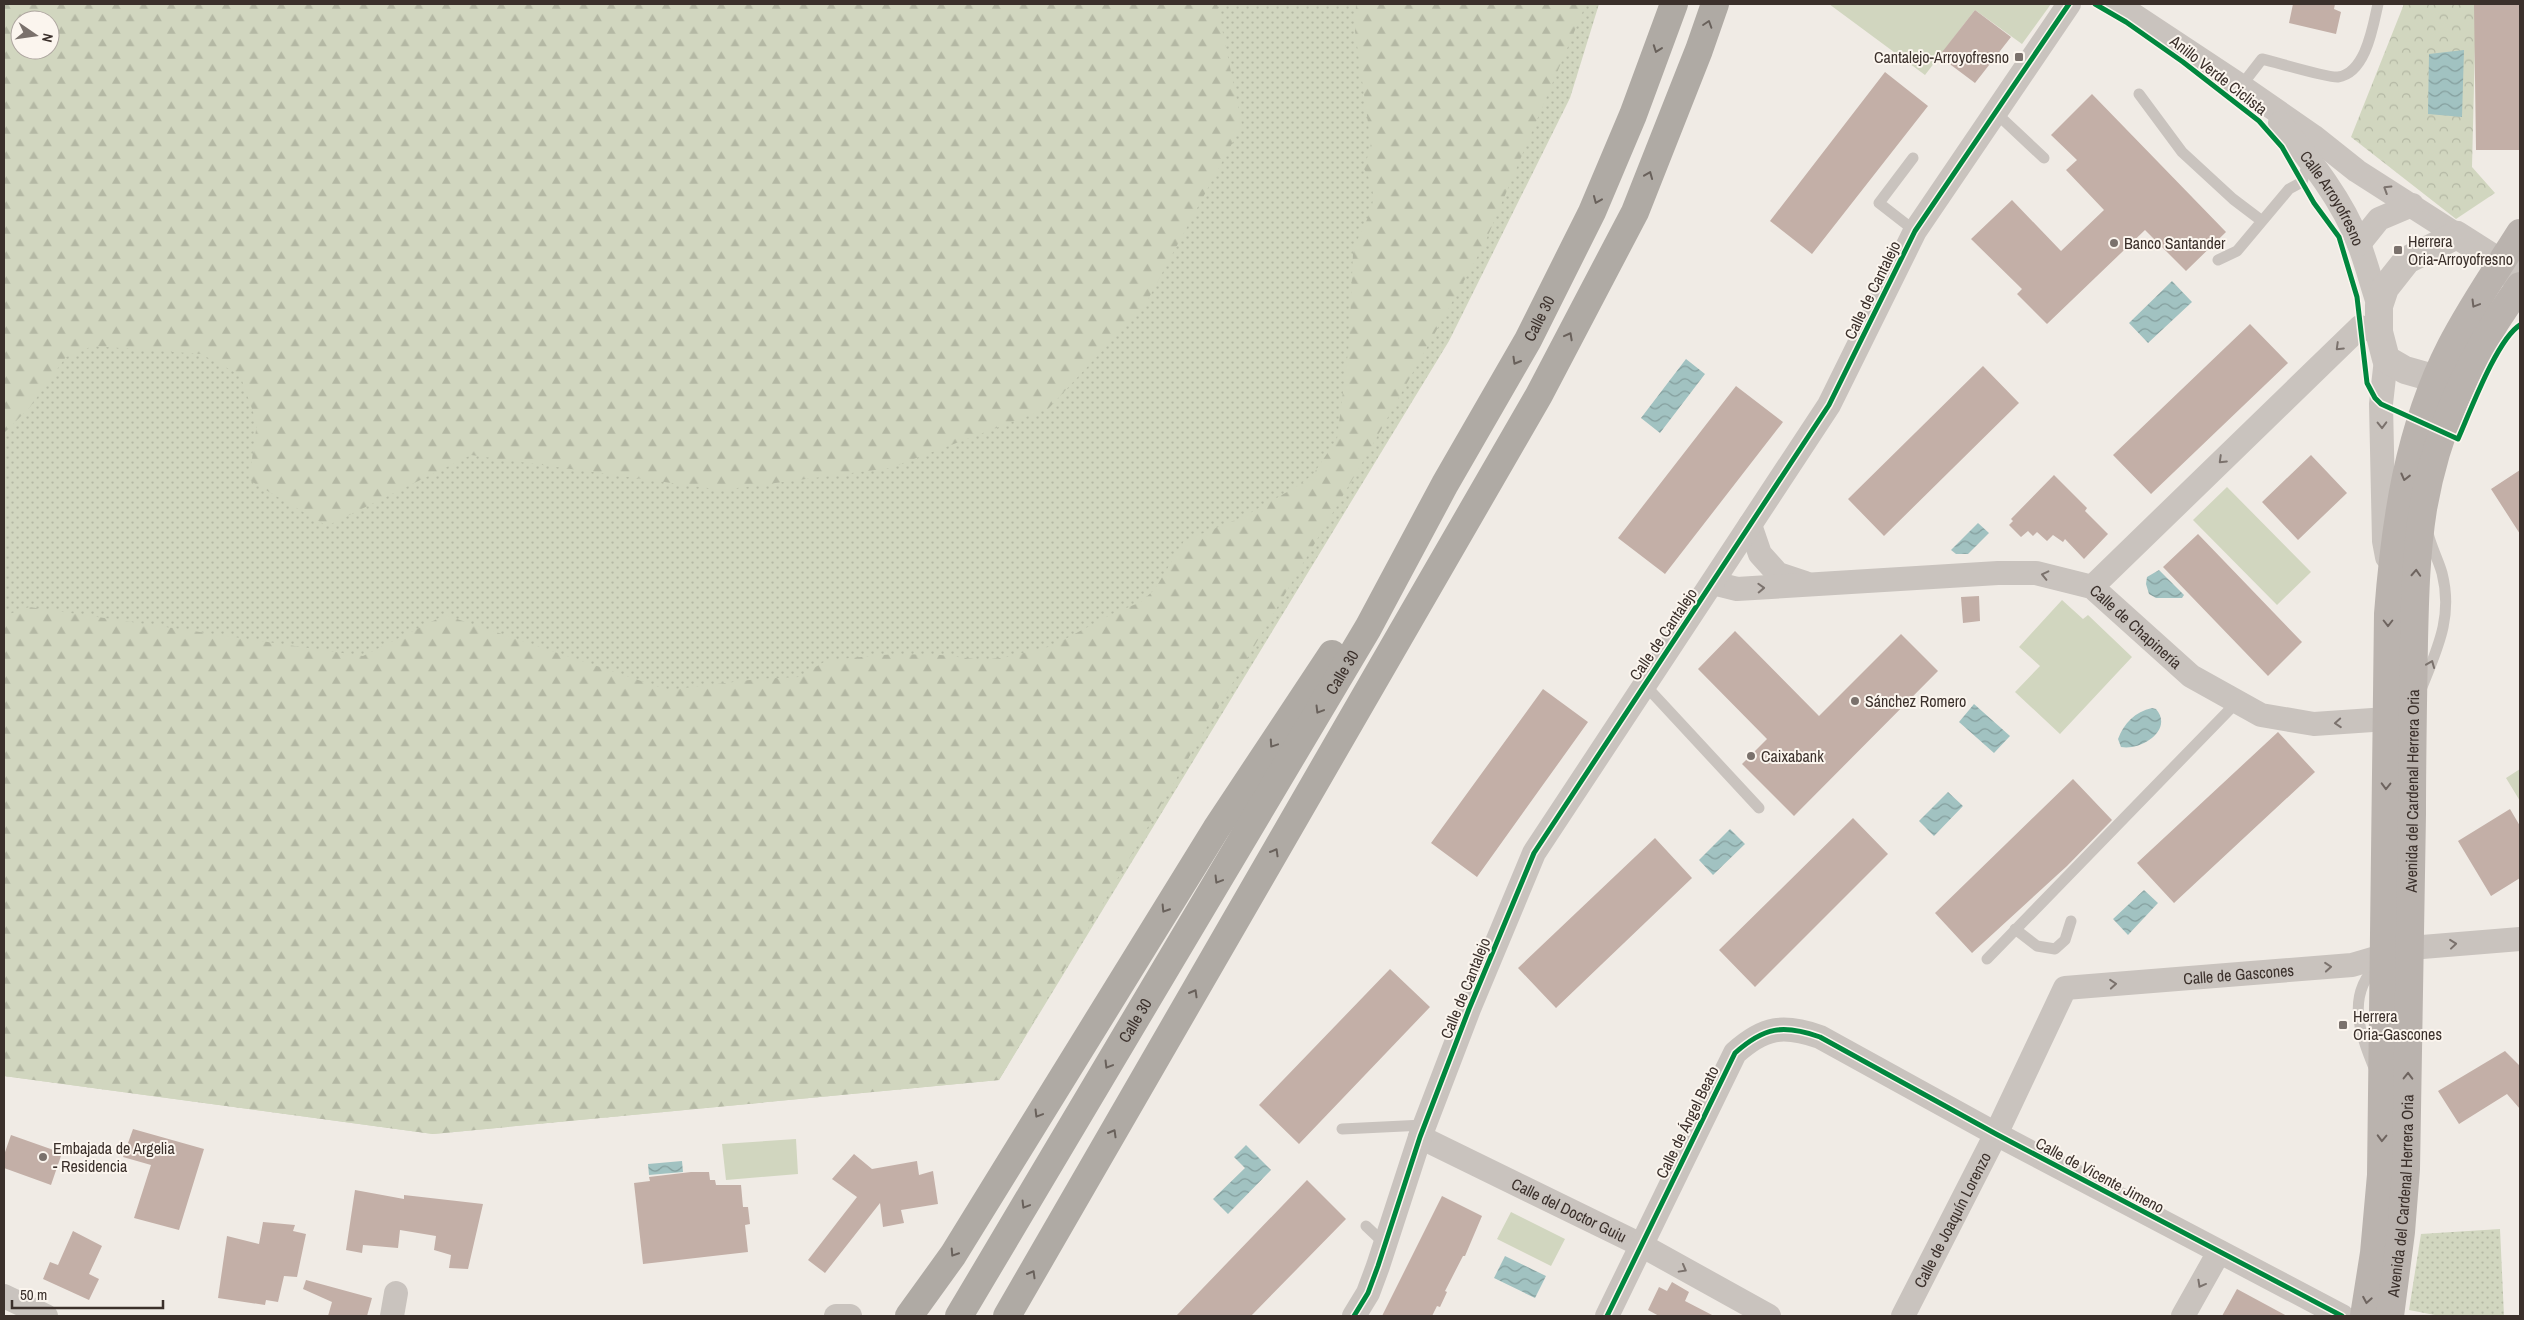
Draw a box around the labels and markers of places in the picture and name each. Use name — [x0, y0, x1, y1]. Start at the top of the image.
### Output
place label: Cantalejo-Arroyofresno — [1874, 46, 2009, 68]
marker: Cantalejo-Arroyofresno — [2013, 51, 2025, 63]
place label: Herrera Oria-Arroyofresno — [2408, 230, 2513, 270]
place label: Banco Santander — [2124, 232, 2226, 254]
marker: Banco Santander — [2108, 237, 2120, 249]
marker: Herrera Oria-Arroyofresno — [2392, 244, 2404, 256]
place label: Sánchez Romero — [1865, 690, 1966, 712]
marker: Sánchez Romero — [1849, 695, 1861, 707]
place label: Caixabank — [1761, 745, 1824, 767]
marker: Caixabank — [1745, 750, 1757, 762]
place label: Herrera Oria-Gascones — [2353, 1005, 2442, 1045]
marker: Herrera Oria-Gascones — [2337, 1019, 2349, 1031]
place label: Embajada de Argelia - Residencia — [53, 1137, 176, 1177]
marker: Embajada de Argelia - Residencia — [37, 1151, 49, 1163]

